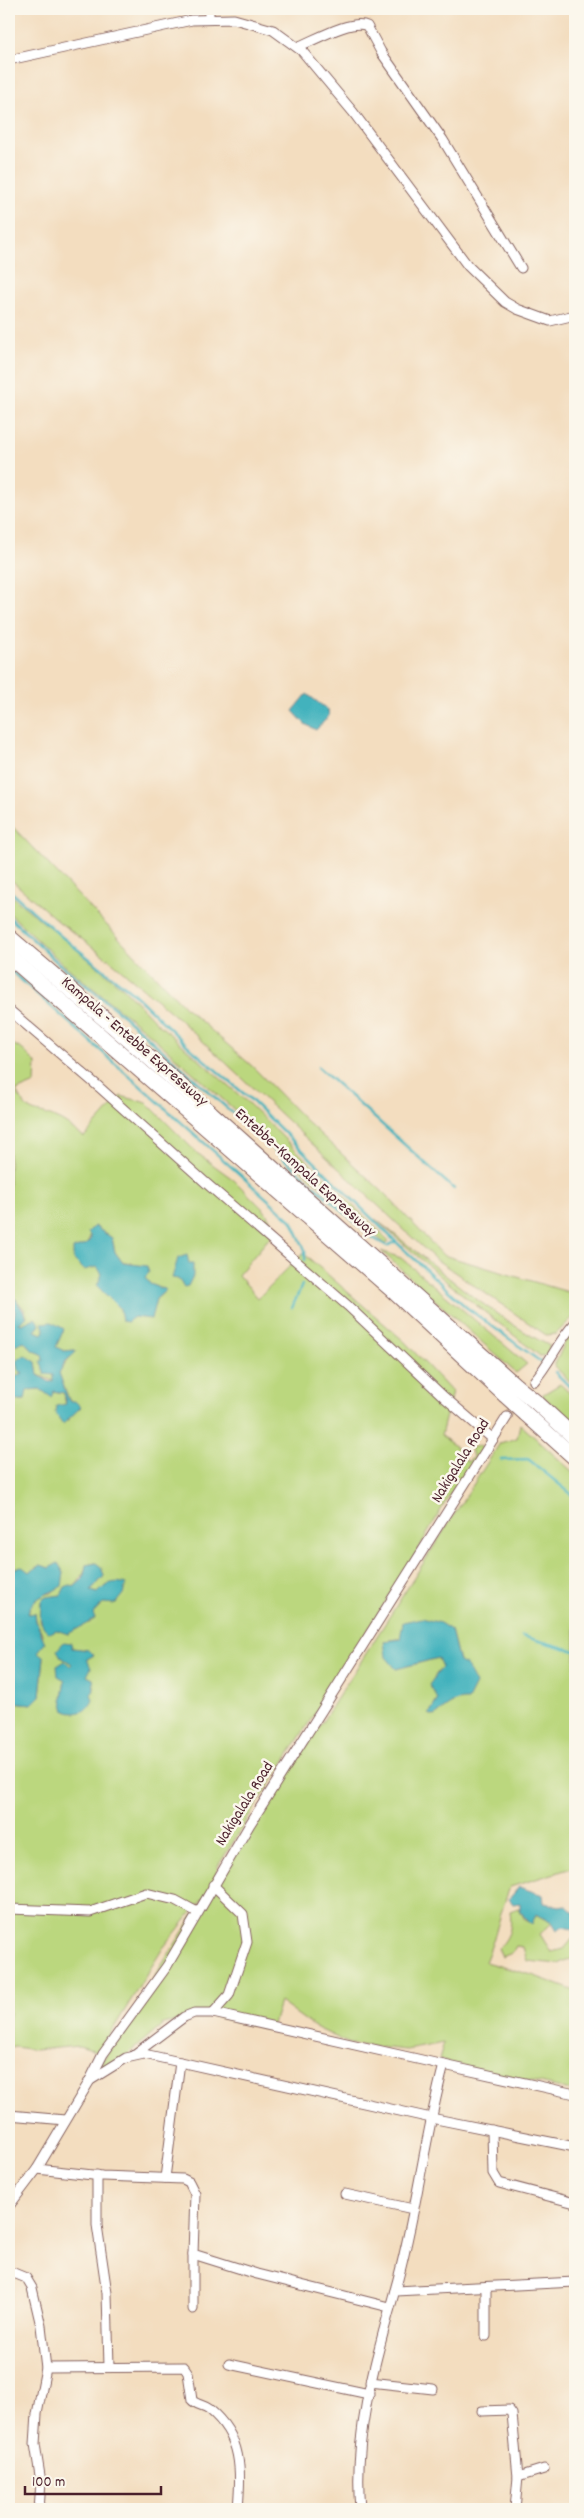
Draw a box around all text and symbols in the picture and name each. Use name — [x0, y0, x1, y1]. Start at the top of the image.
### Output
street label: Kampala - Entebbe Expressway — [55, 972, 213, 1113]
street label: Entebbe–Kampala Expressway — [229, 1103, 381, 1243]
street label: Nakigalala Road — [426, 1414, 496, 1508]
street label: Nakigalala Road — [210, 1757, 280, 1851]
scale bar — [25, 2463, 161, 2495]
text: 100 m — [32, 2472, 65, 2494]

